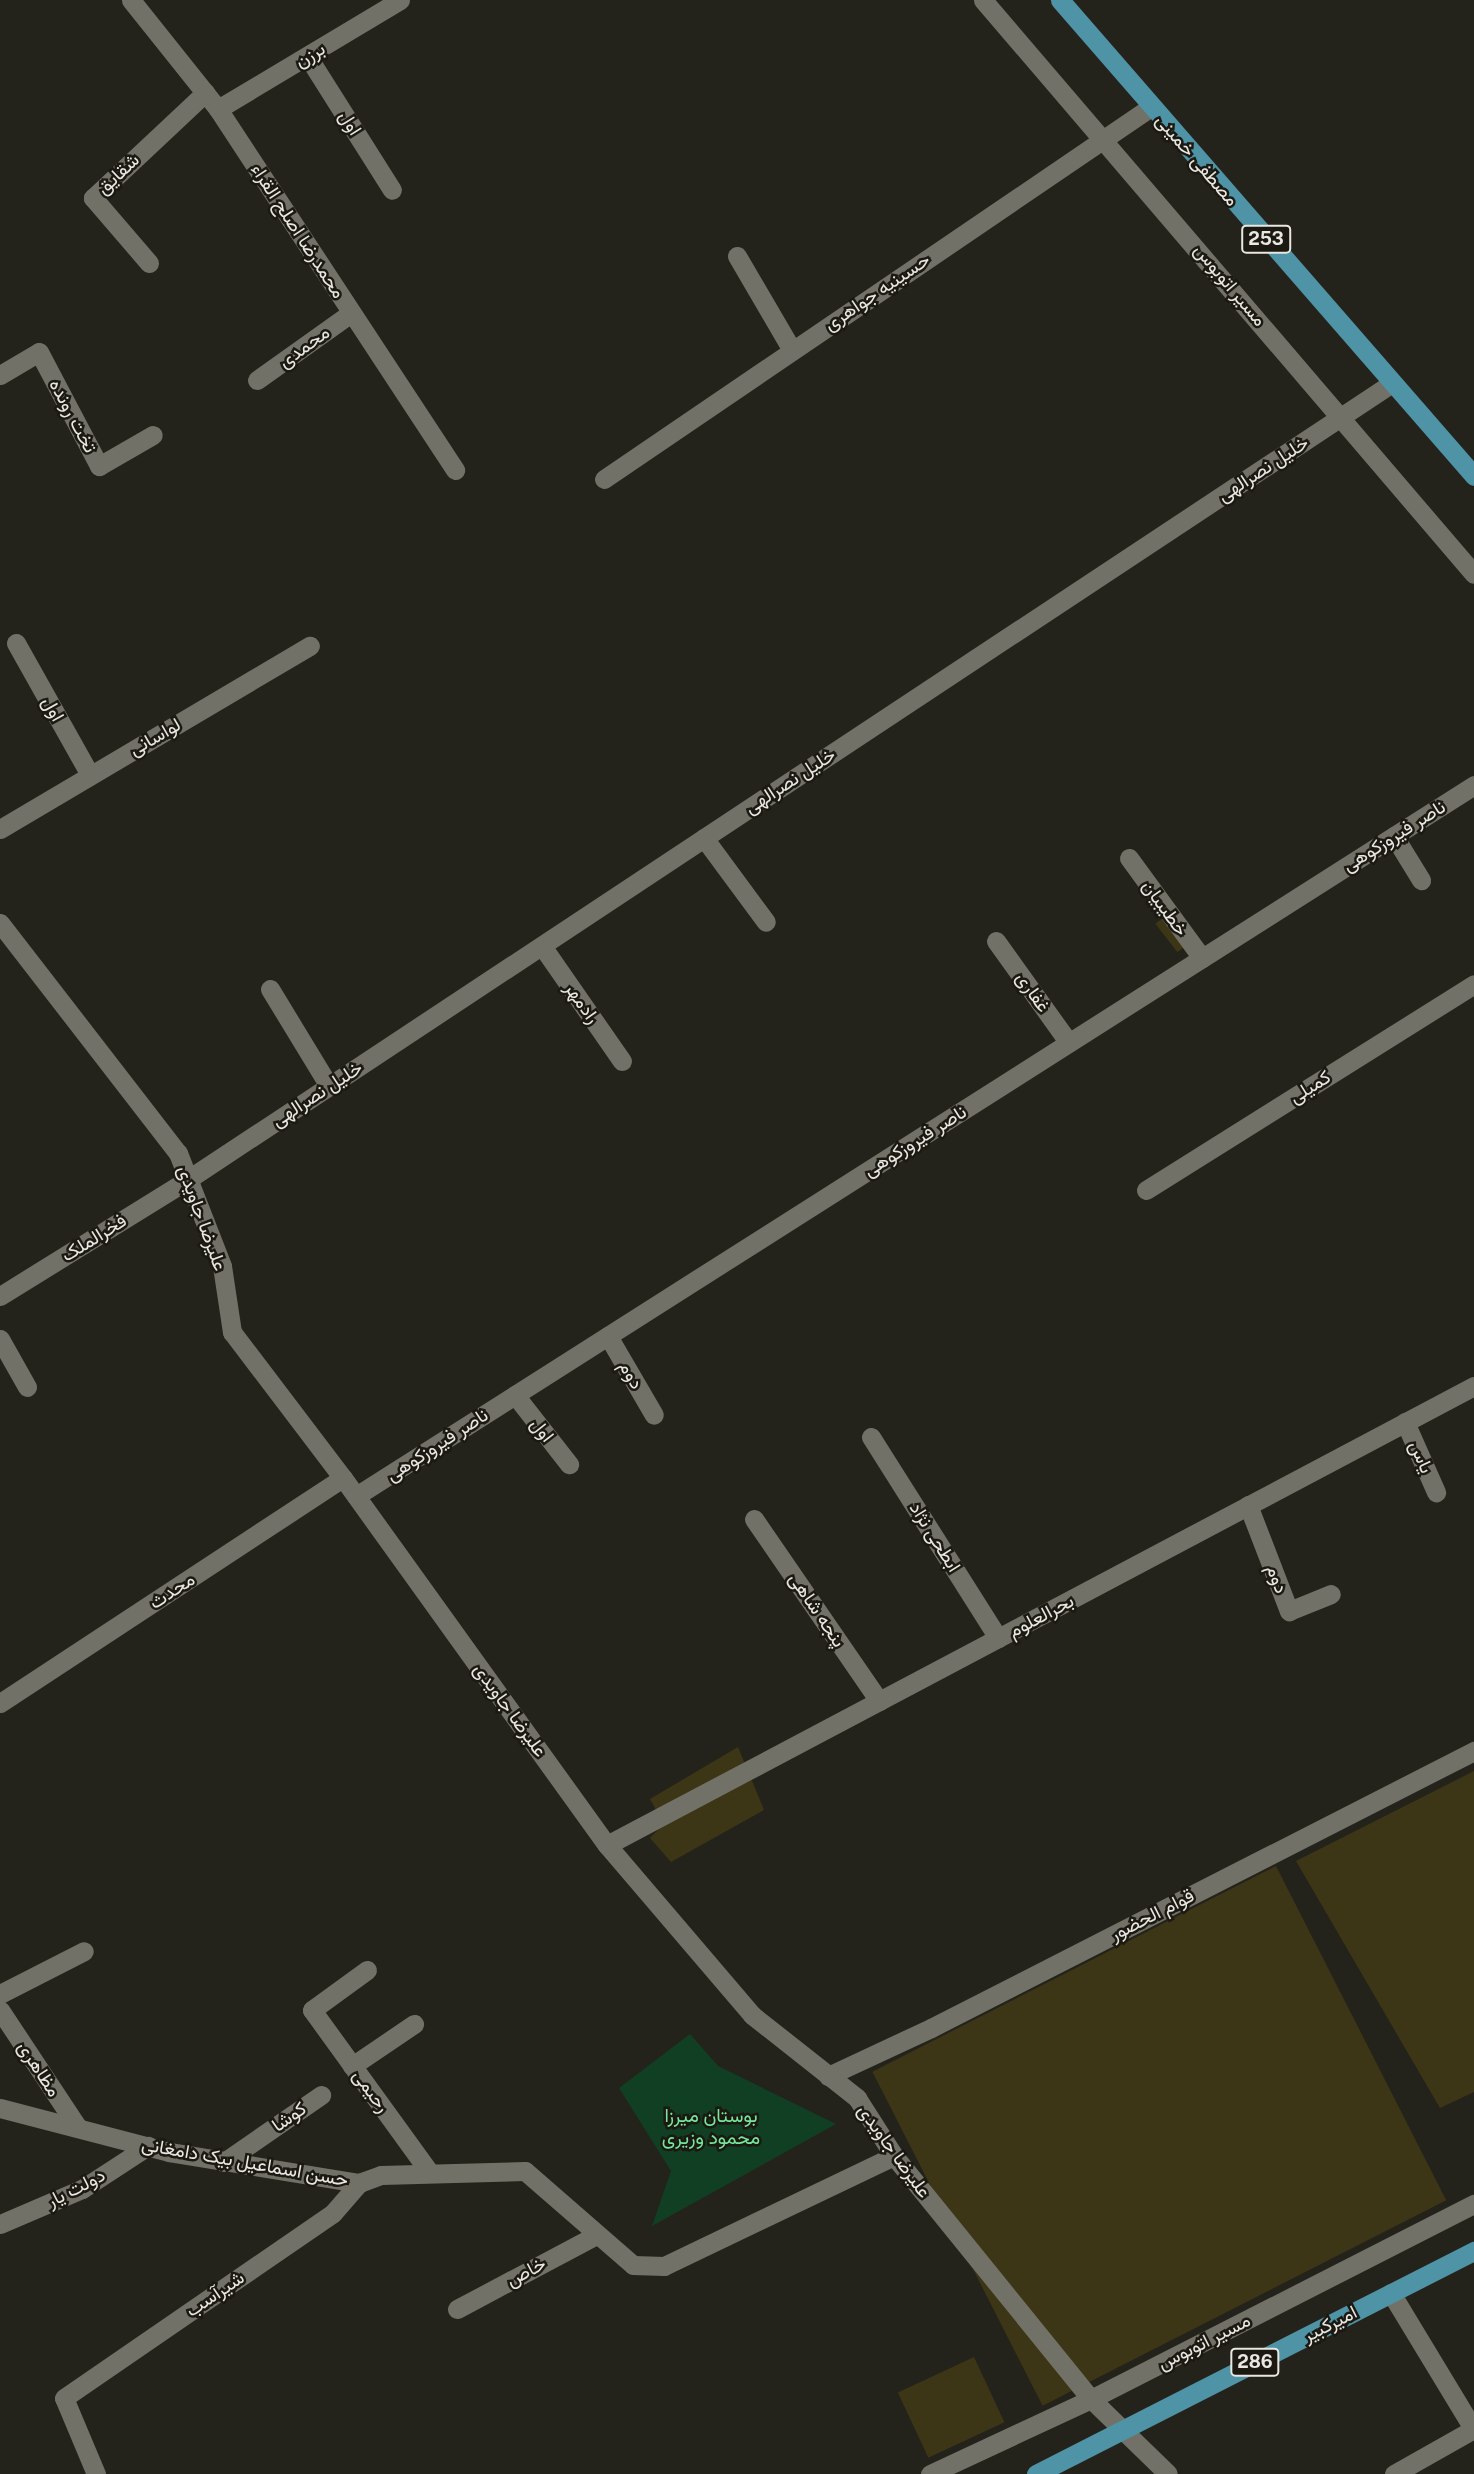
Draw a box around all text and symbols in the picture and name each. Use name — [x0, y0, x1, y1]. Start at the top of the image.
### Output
street label: برزن — [291, 37, 329, 73]
street label: اول — [334, 106, 366, 140]
street label: مصطفی خمینی — [1151, 109, 1243, 211]
street label: شقایق — [92, 149, 144, 199]
street label: محمدرضا اصلح القراء — [246, 159, 350, 303]
road number: 253 — [1240, 225, 1292, 254]
street label: مسیر اتوبوس — [1189, 239, 1271, 331]
street label: حسینیه جواهری — [820, 248, 934, 336]
street label: محمدی — [274, 321, 334, 373]
street label: تخت رونده — [44, 375, 102, 457]
street label: خلیل نصرالهی — [1213, 431, 1313, 507]
street label: اول — [37, 693, 69, 725]
street label: لواسانی — [125, 713, 185, 761]
street label: خلیل نصرالهی — [740, 743, 840, 819]
street label: ناصر فیروزکوهی — [1338, 795, 1450, 877]
street label: خطیبیان — [1137, 876, 1193, 940]
street label: غفاری — [1011, 967, 1055, 1017]
street label: رادمهر — [560, 978, 604, 1028]
street label: خلیل نصرالهی — [267, 1056, 367, 1132]
street label: کمیلی — [1285, 1066, 1335, 1108]
street label: ناصر فیروزکوهی — [859, 1100, 971, 1182]
street label: علیرضا جاویدی — [172, 1162, 232, 1274]
street label: فخرالملک — [57, 1209, 131, 1267]
street label: دوم — [614, 1357, 648, 1393]
street label: ناصر فیروزکوهی — [382, 1404, 492, 1486]
street label: اول — [525, 1413, 559, 1447]
street label: یاس — [1404, 1437, 1438, 1477]
street label: ابطحی نژاد — [905, 1498, 965, 1576]
street label: دوم — [1261, 1561, 1293, 1597]
street label: محدث — [145, 1568, 199, 1614]
street label: پنجه شاهی — [784, 1568, 850, 1652]
street label: بحرالعلوم — [1004, 1589, 1078, 1643]
street label: علیرضا جاویدی — [468, 1659, 552, 1761]
street label: قوام الحضور — [1106, 1884, 1198, 1946]
street label: مظاهری — [13, 2037, 65, 2101]
street label: رحیمی — [348, 2065, 394, 2117]
street label: کوشا — [267, 2097, 311, 2137]
street label: علیرضا جاویدی — [852, 2100, 936, 2202]
park label: بوستان میرزا محمود وزیری — [662, 2105, 760, 2149]
street label: حسن اسماعیل بیک دامغانی — [140, 2133, 350, 2191]
street label: دولت یار — [43, 2164, 109, 2212]
street label: خاص — [502, 2252, 550, 2292]
street label: شیرآسب — [181, 2266, 249, 2322]
street label: امیرکبیر — [1299, 2301, 1361, 2347]
street label: مسیر اتوبوس — [1154, 2309, 1254, 2375]
road number: 286 — [1229, 2348, 1281, 2376]

